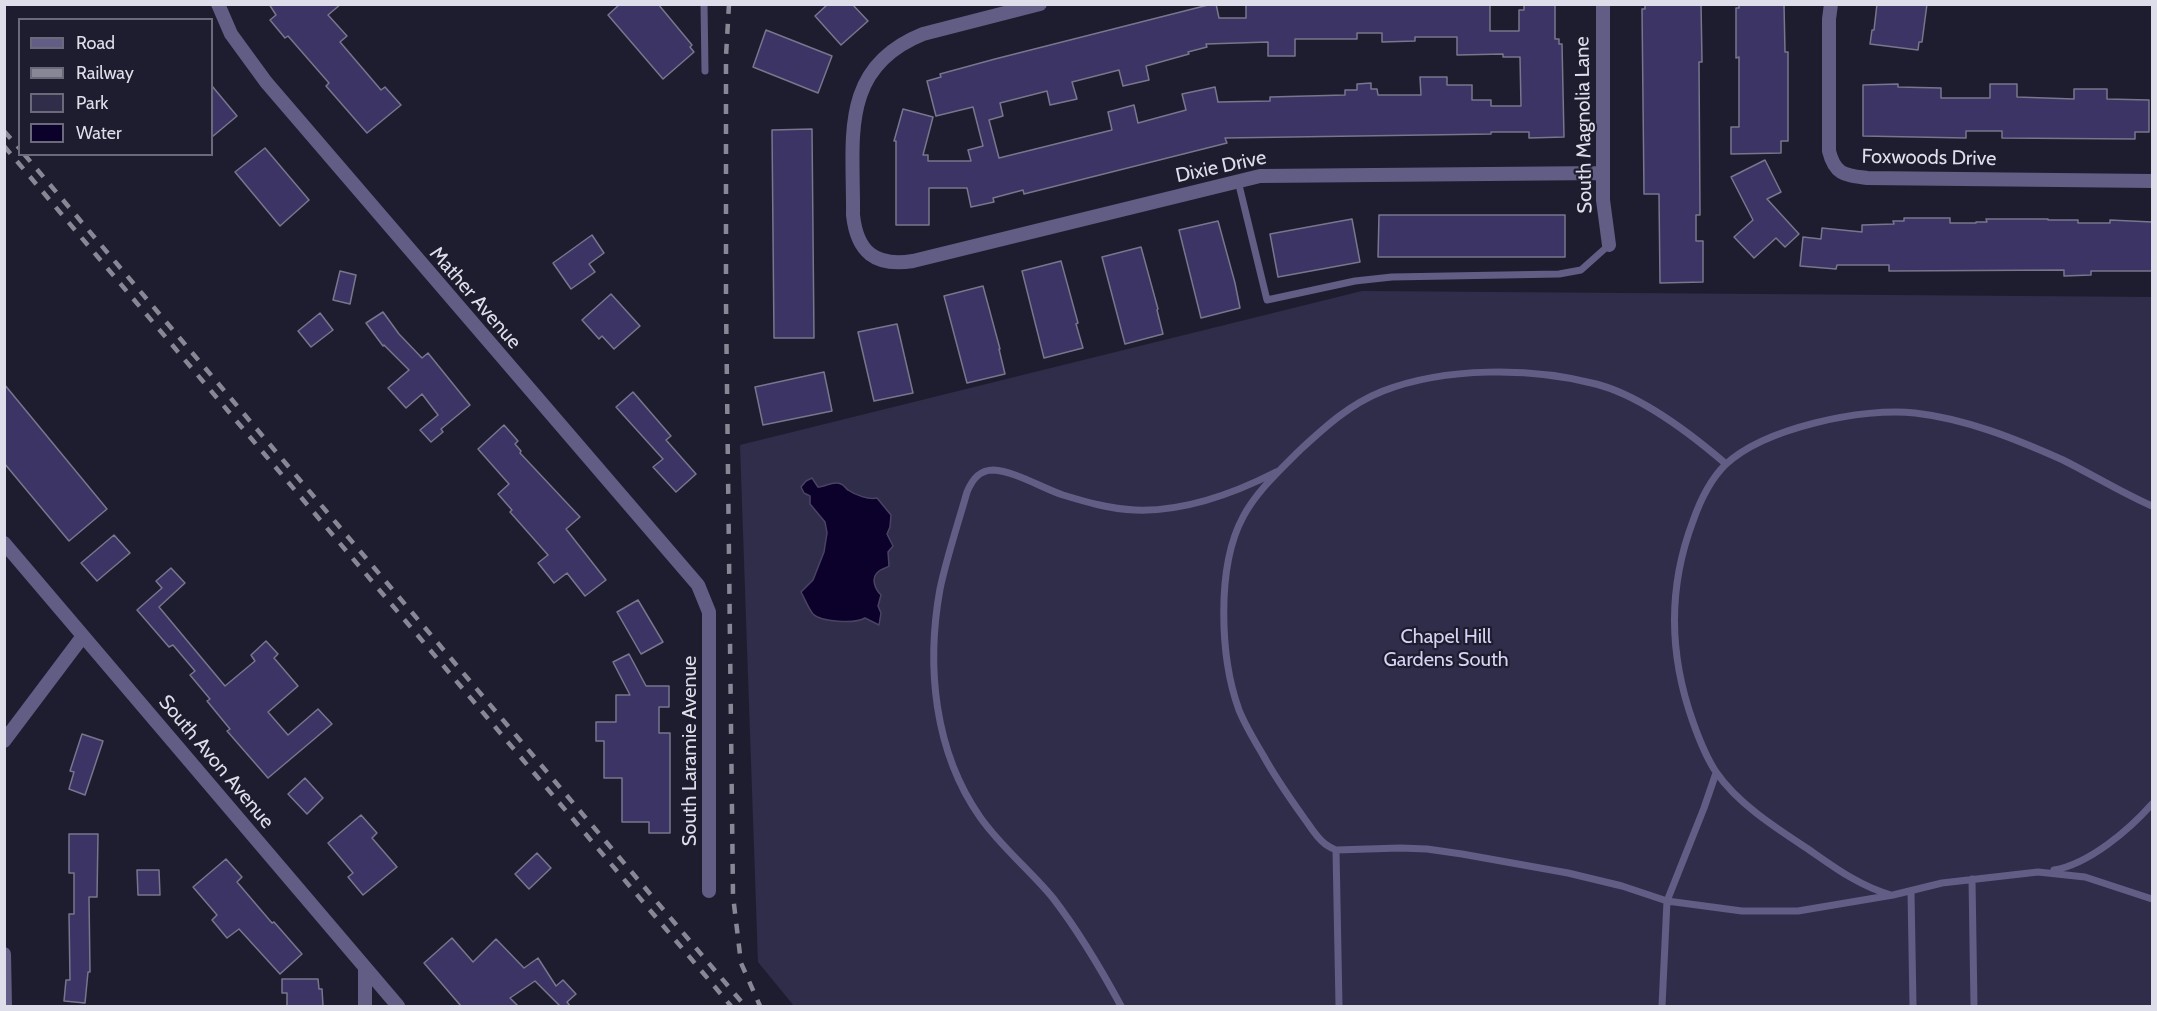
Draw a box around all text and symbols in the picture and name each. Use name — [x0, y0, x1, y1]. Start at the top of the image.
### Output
legend — [18, 18, 213, 156]
text: Road — [76, 32, 115, 54]
street label: South Magnolia Lane — [1570, 36, 1598, 214]
text: Railway — [76, 62, 134, 84]
text: Park — [76, 92, 108, 114]
text: Water — [76, 122, 122, 144]
street label: Foxwoods Drive — [1861, 145, 1997, 171]
street label: Dixie Drive — [1174, 146, 1268, 188]
street label: Mather Avenue — [424, 242, 526, 354]
park label: Chapel Hill Gardens South — [1383, 625, 1509, 672]
street label: South Laramie Avenue — [678, 656, 702, 846]
street label: South Avon Avenue — [153, 690, 279, 834]

